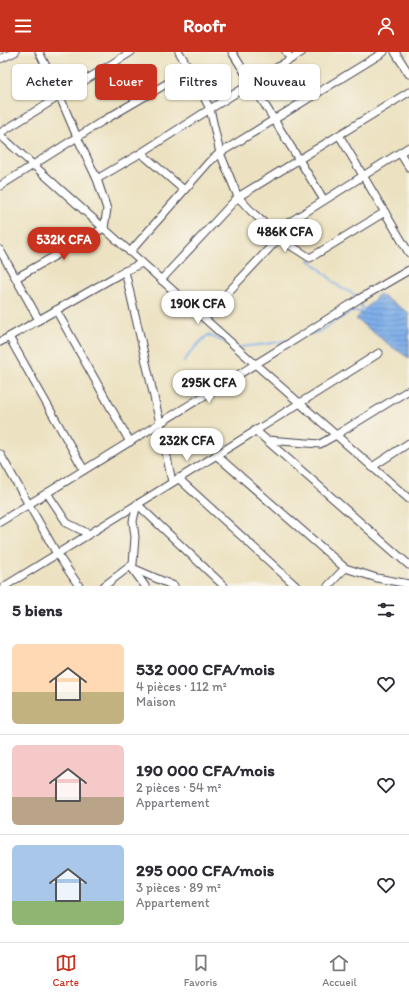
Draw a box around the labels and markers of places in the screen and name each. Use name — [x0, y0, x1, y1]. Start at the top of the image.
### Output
pin: 486K CFA — [244, 219, 326, 253]
pin: 532K CFA — [23, 227, 105, 261]
pin: 190K CFA — [157, 291, 239, 325]
pin: 295K CFA — [168, 370, 250, 404]
pin: 232K CFA — [146, 428, 228, 462]

